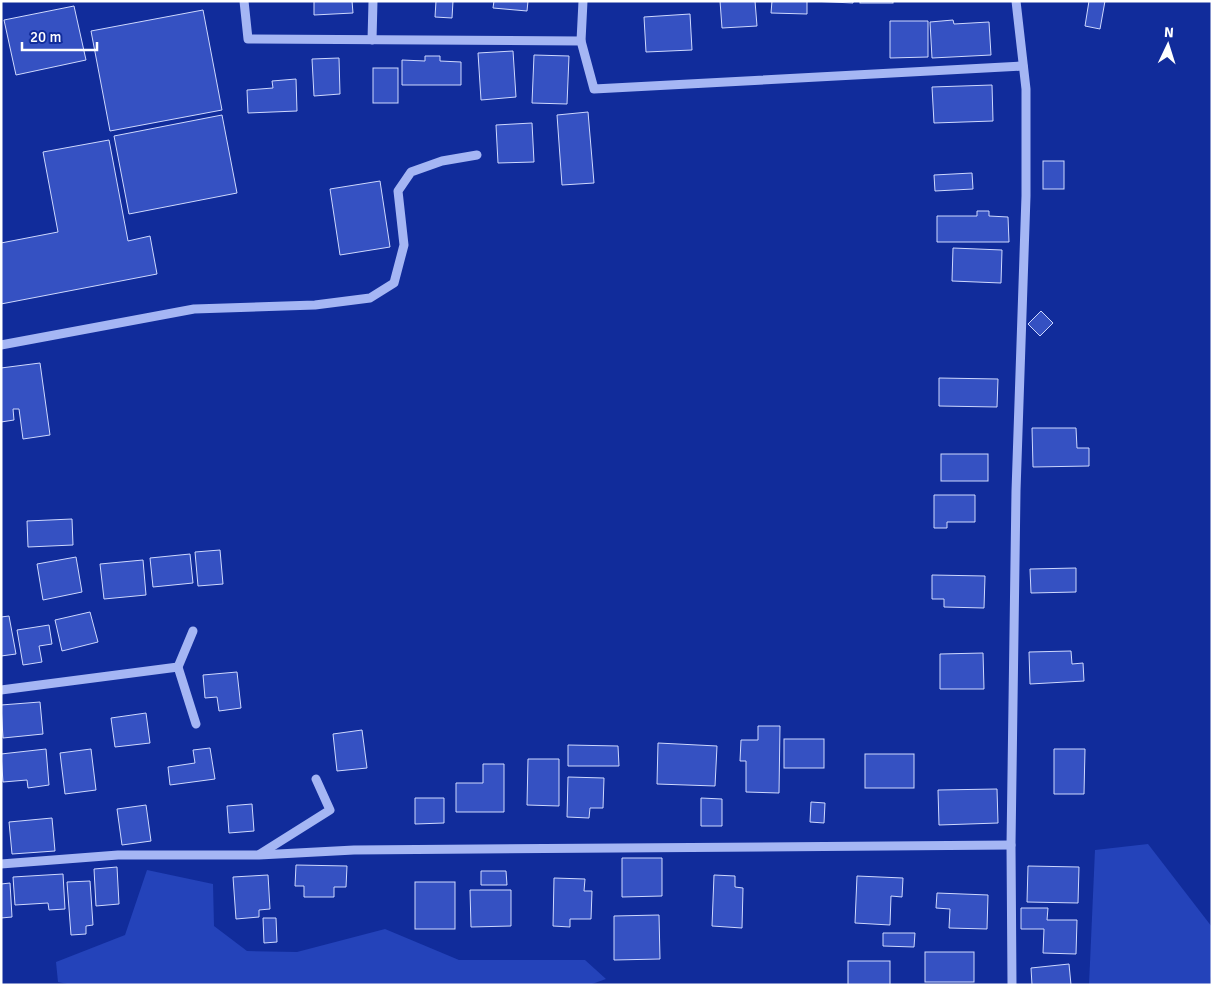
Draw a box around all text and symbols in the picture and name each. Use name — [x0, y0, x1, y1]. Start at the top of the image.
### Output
scale bar — [22, 20, 98, 52]
north arrow — [1143, 20, 1193, 70]
text: N — [1163, 24, 1174, 41]
text: 20 m — [30, 28, 61, 46]

